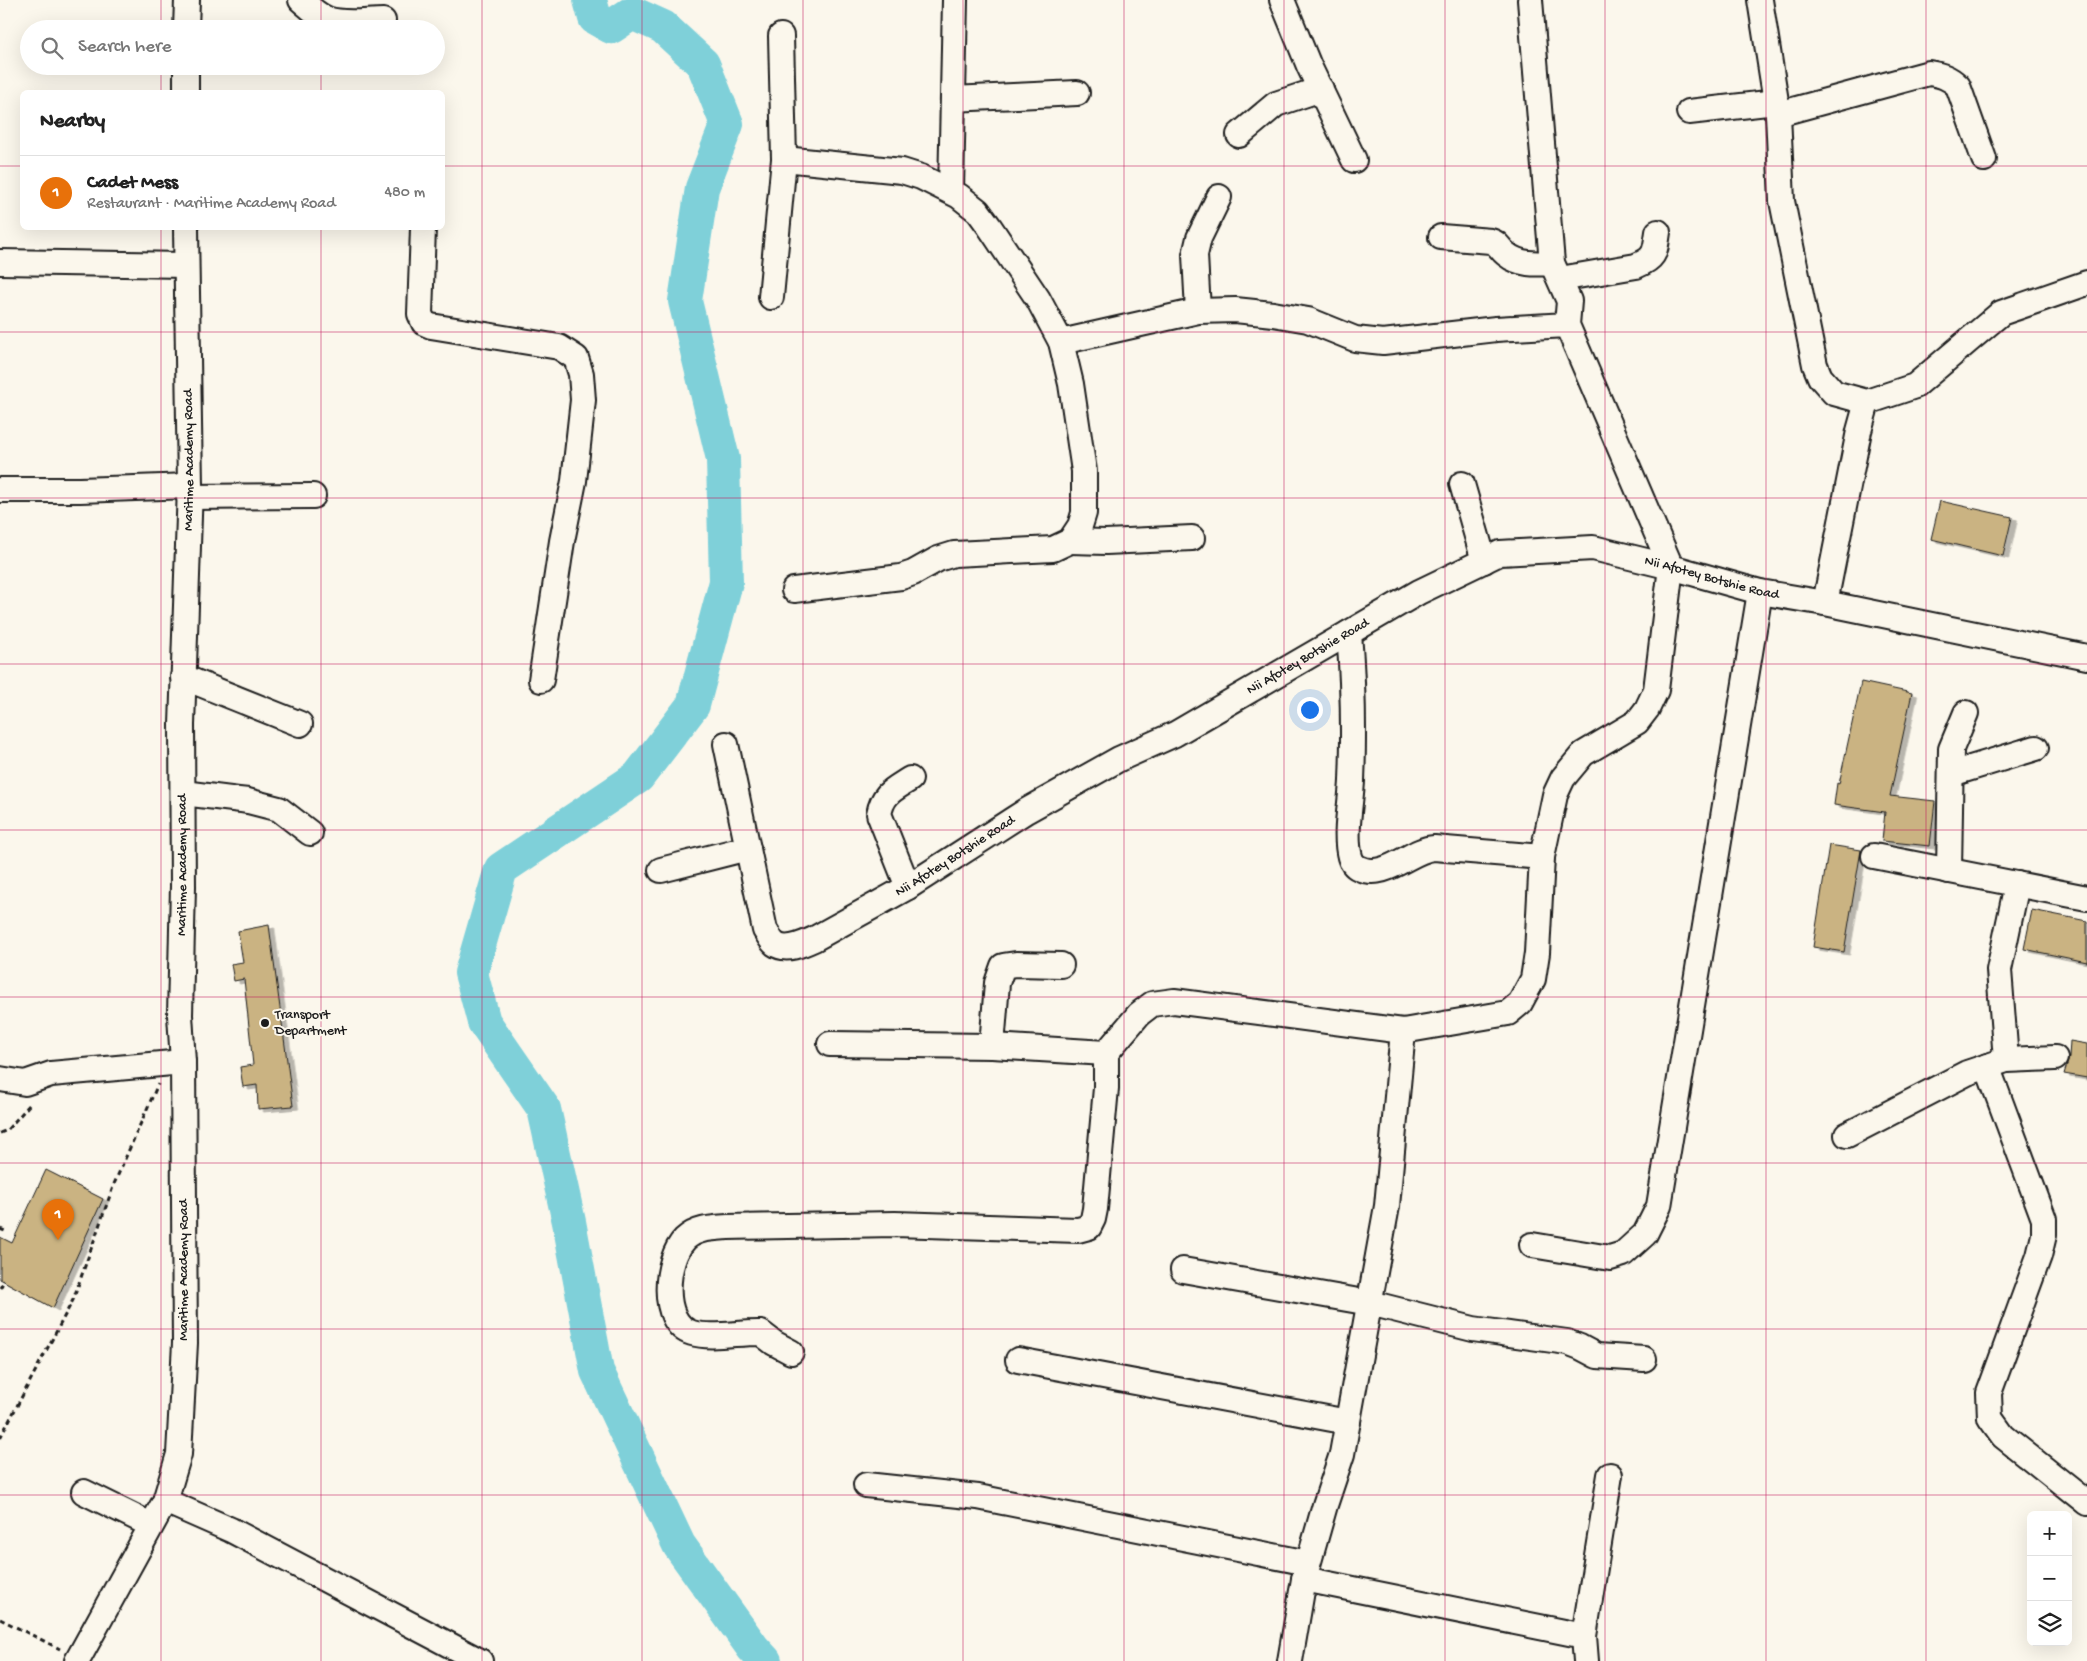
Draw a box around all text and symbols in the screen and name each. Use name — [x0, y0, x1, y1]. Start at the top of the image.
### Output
search box — [20, 20, 445, 75]
icon: search — [38, 34, 66, 62]
text: Search here — [78, 36, 172, 59]
text: Nearby — [40, 110, 105, 135]
text: Cadet Mess — [87, 172, 178, 195]
text: 1 — [53, 184, 59, 203]
text: 480 m — [384, 184, 425, 203]
text: Restaurant · Maritime Academy Road — [87, 195, 336, 214]
street label: Maritime Academy Road — [180, 387, 199, 531]
street label: Nii Afotey Botshie Road — [1643, 552, 1782, 604]
street label: Nii Afotey Botshie Road — [1244, 613, 1374, 699]
your location — [1297, 697, 1323, 723]
street label: Maritime Academy Road — [173, 792, 192, 936]
street label: Nii Afotey Botshie Road — [892, 811, 1020, 901]
place label: Transport Department — [274, 1007, 348, 1040]
marker: Transport Department — [259, 1017, 271, 1029]
street label: Maritime Academy Road — [176, 1197, 193, 1341]
pin: 1 — [42, 1199, 74, 1240]
map controls — [2027, 1511, 2072, 1646]
button: + — [2027, 1511, 2072, 1556]
button: − — [2027, 1556, 2072, 1601]
button: layers — [2027, 1601, 2072, 1646]

